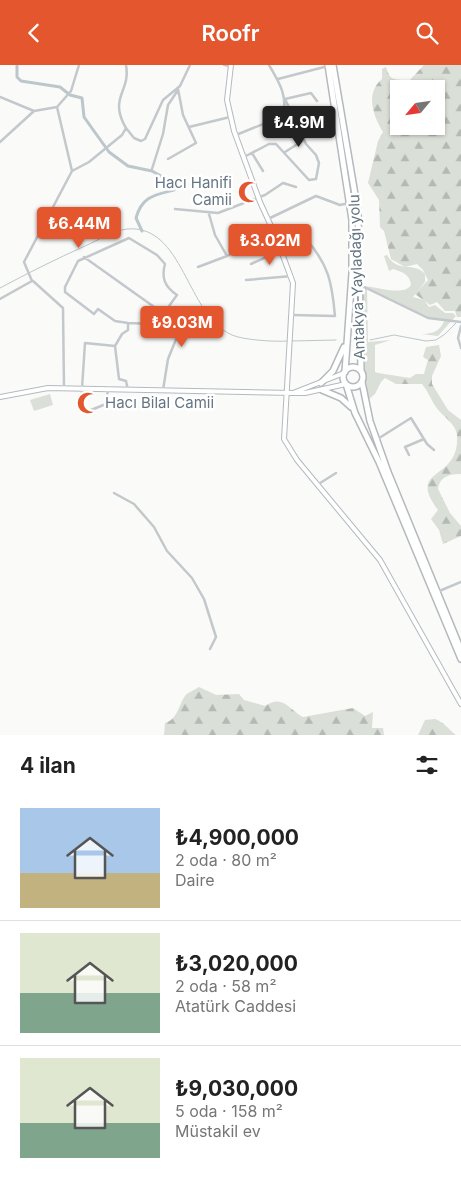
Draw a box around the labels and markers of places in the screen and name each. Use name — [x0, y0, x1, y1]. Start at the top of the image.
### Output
pin: ₺4.9M — [264, 106, 334, 148]
place label: Hacı Hanifi Camii — [155, 173, 232, 209]
mosque icon: Hacı Hanifi Camii — [236, 179, 262, 205]
pin: ₺6.44M — [38, 207, 120, 249]
pin: ₺3.02M — [229, 223, 311, 266]
pin: ₺9.03M — [141, 305, 223, 348]
mosque icon: Hacı Bilal Camii — [75, 390, 101, 416]
place label: Hacı Bilal Camii — [105, 393, 214, 412]

